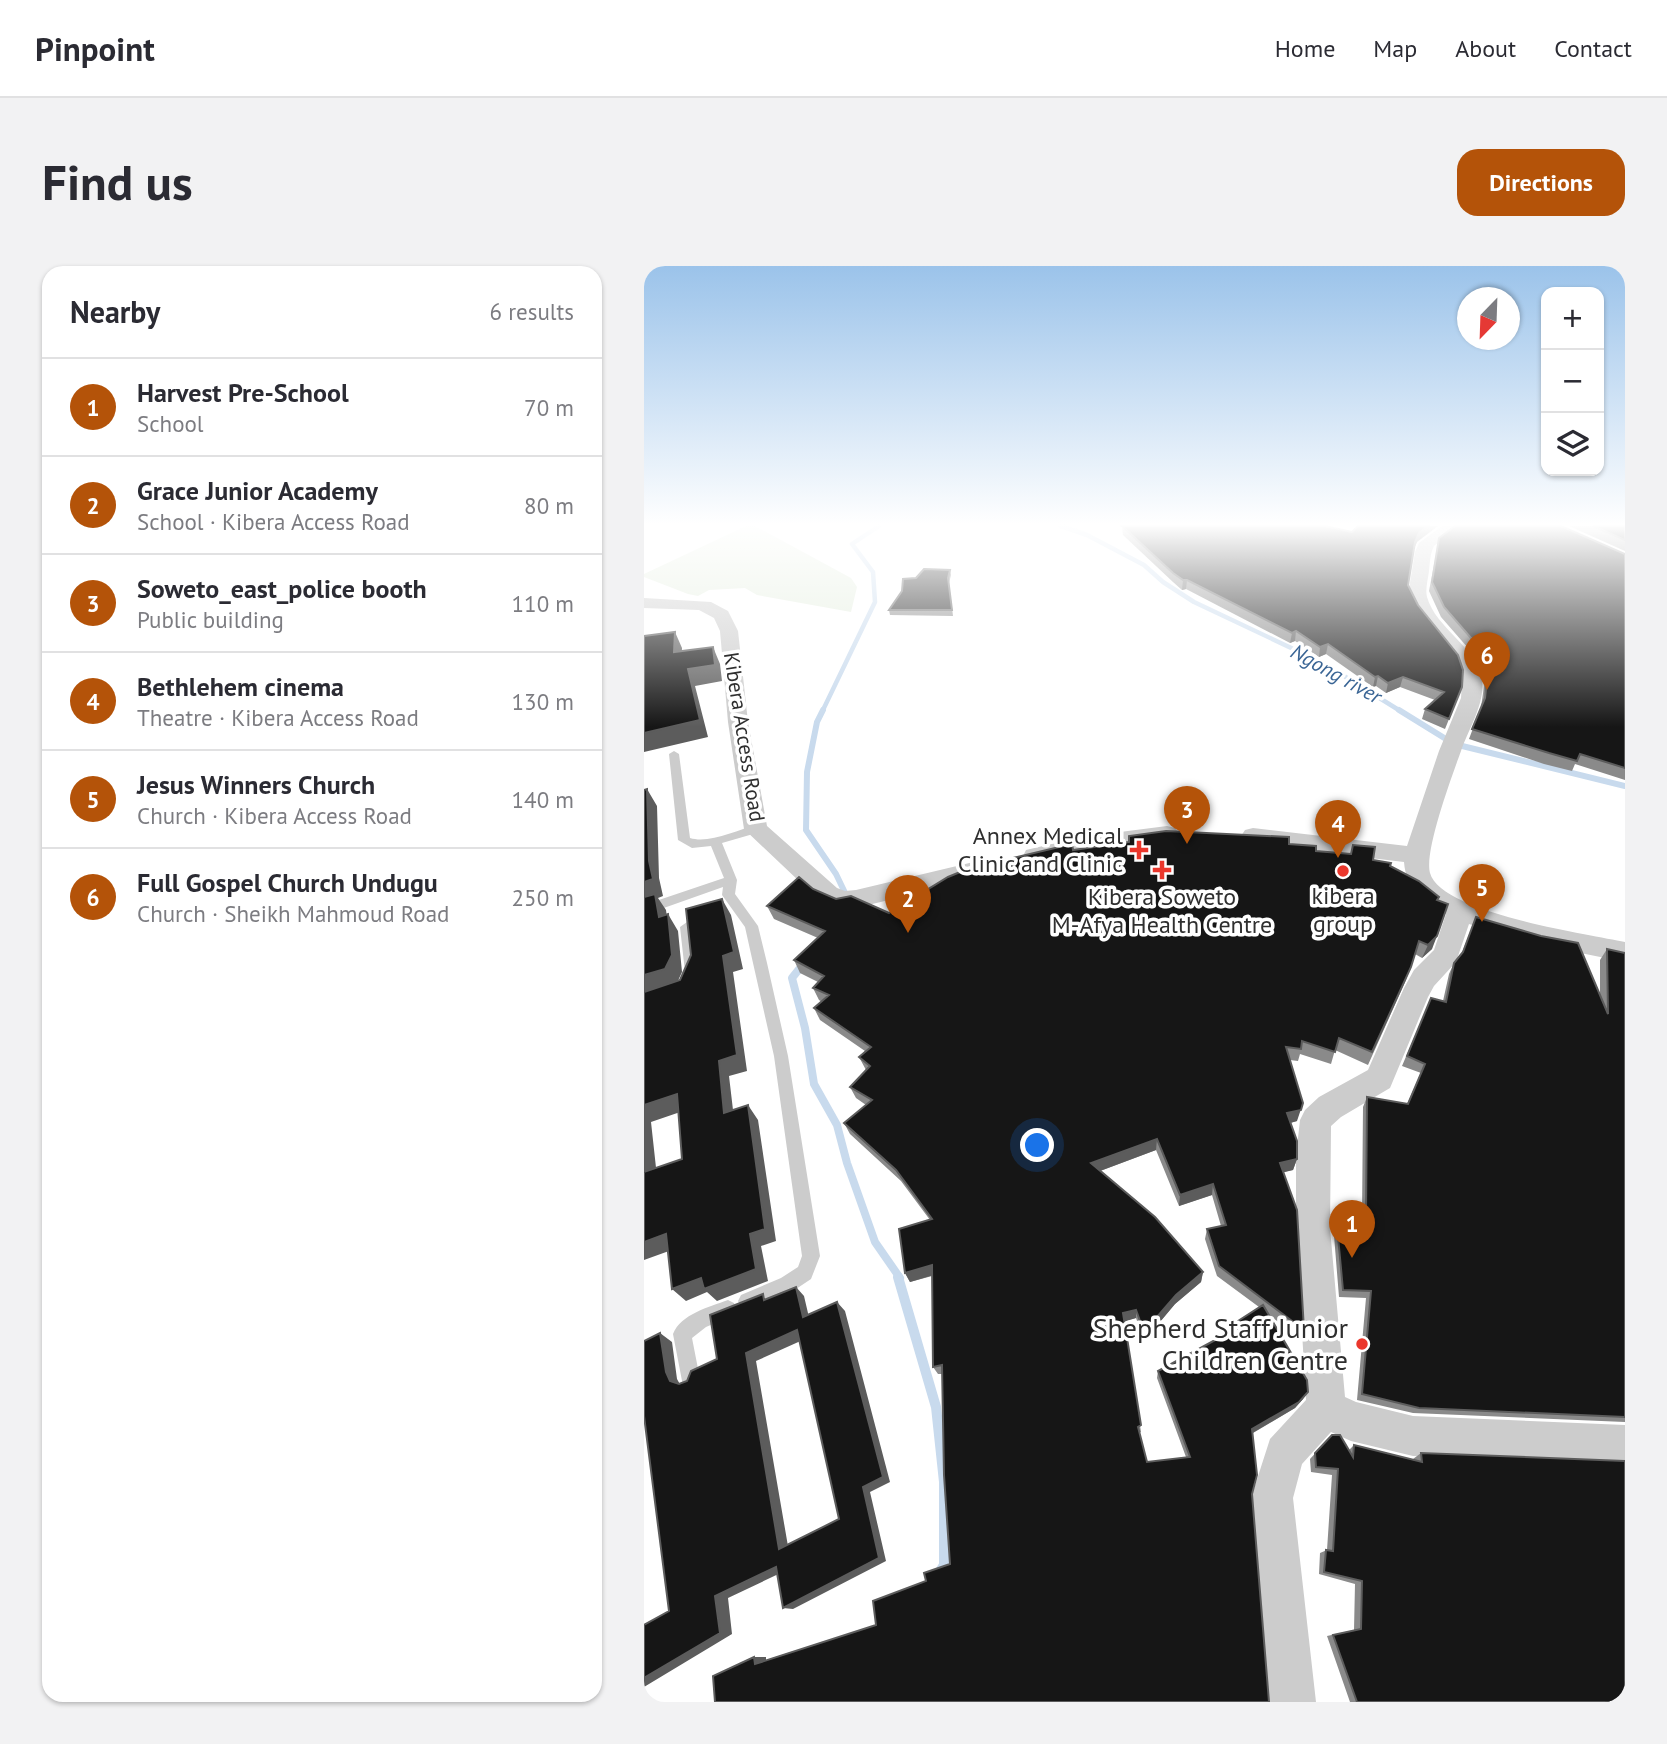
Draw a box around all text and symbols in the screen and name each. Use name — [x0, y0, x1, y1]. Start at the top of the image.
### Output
text: Pinpoint — [35, 27, 155, 70]
text: Home — [1275, 33, 1335, 64]
text: Map — [1373, 33, 1417, 64]
text: About — [1455, 33, 1516, 64]
text: Contact — [1554, 33, 1632, 64]
button: Directions — [1457, 149, 1625, 216]
text: Find us — [42, 150, 193, 214]
north arrow — [1457, 287, 1520, 350]
map controls — [1541, 287, 1604, 476]
button: + — [1541, 287, 1604, 350]
text: Nearby — [70, 292, 160, 331]
text: 6 results — [490, 297, 574, 326]
button: − — [1541, 350, 1604, 413]
text: Harvest Pre-School — [137, 376, 349, 409]
text: 1 — [86, 393, 100, 422]
text: 70 m — [524, 393, 574, 422]
text: School — [137, 409, 204, 438]
button: layers — [1541, 413, 1604, 476]
text: Grace Junior Academy — [137, 474, 378, 507]
text: 2 — [86, 491, 100, 520]
text: 80 m — [524, 491, 574, 520]
text: School · Kibera Access Road — [137, 507, 410, 536]
text: Soweto_east_police booth — [137, 572, 427, 605]
text: 3 — [86, 589, 100, 618]
text: 110 m — [512, 589, 574, 618]
text: Public building — [137, 605, 284, 634]
pin: 6 — [1464, 632, 1510, 690]
water label: Ngong river — [1286, 638, 1388, 711]
street label: Kibera Access Road — [718, 650, 771, 824]
text: Bethlehem cinema — [137, 670, 344, 703]
text: 4 — [86, 687, 100, 716]
text: 130 m — [512, 687, 574, 716]
text: Theatre · Kibera Access Road — [137, 703, 419, 732]
text: Jesus Winners Church — [137, 768, 375, 801]
text: 5 — [86, 785, 100, 814]
text: 140 m — [512, 785, 574, 814]
pin: 3 — [1164, 786, 1210, 844]
pin: 4 — [1315, 800, 1361, 858]
text: Church · Kibera Access Road — [137, 801, 412, 830]
place label: Annex Medical Clinic and Clinic — [958, 820, 1123, 879]
marker: Annex Medical Clinic and Clinic — [1129, 840, 1149, 860]
marker: Kibera Soweto M-Afya Health Centre — [1152, 860, 1172, 880]
marker: kibera group — [1335, 863, 1351, 879]
pin: 5 — [1459, 864, 1505, 922]
text: Full Gospel Church Undugu — [137, 866, 438, 899]
pin: 2 — [885, 875, 931, 933]
place label: kibera group — [1311, 880, 1375, 939]
place label: Kibera Soweto M-Afya Health Centre — [1052, 881, 1272, 940]
text: 6 — [86, 883, 100, 912]
text: 250 m — [512, 883, 574, 912]
text: Church · Sheikh Mahmoud Road — [137, 899, 449, 928]
your location — [1020, 1128, 1054, 1162]
pin: 1 — [1329, 1200, 1375, 1258]
place label: Shepherd Staff Junior Children Centre — [1093, 1309, 1348, 1378]
marker: Shepherd Staff Junior Children Centre — [1354, 1336, 1370, 1352]

